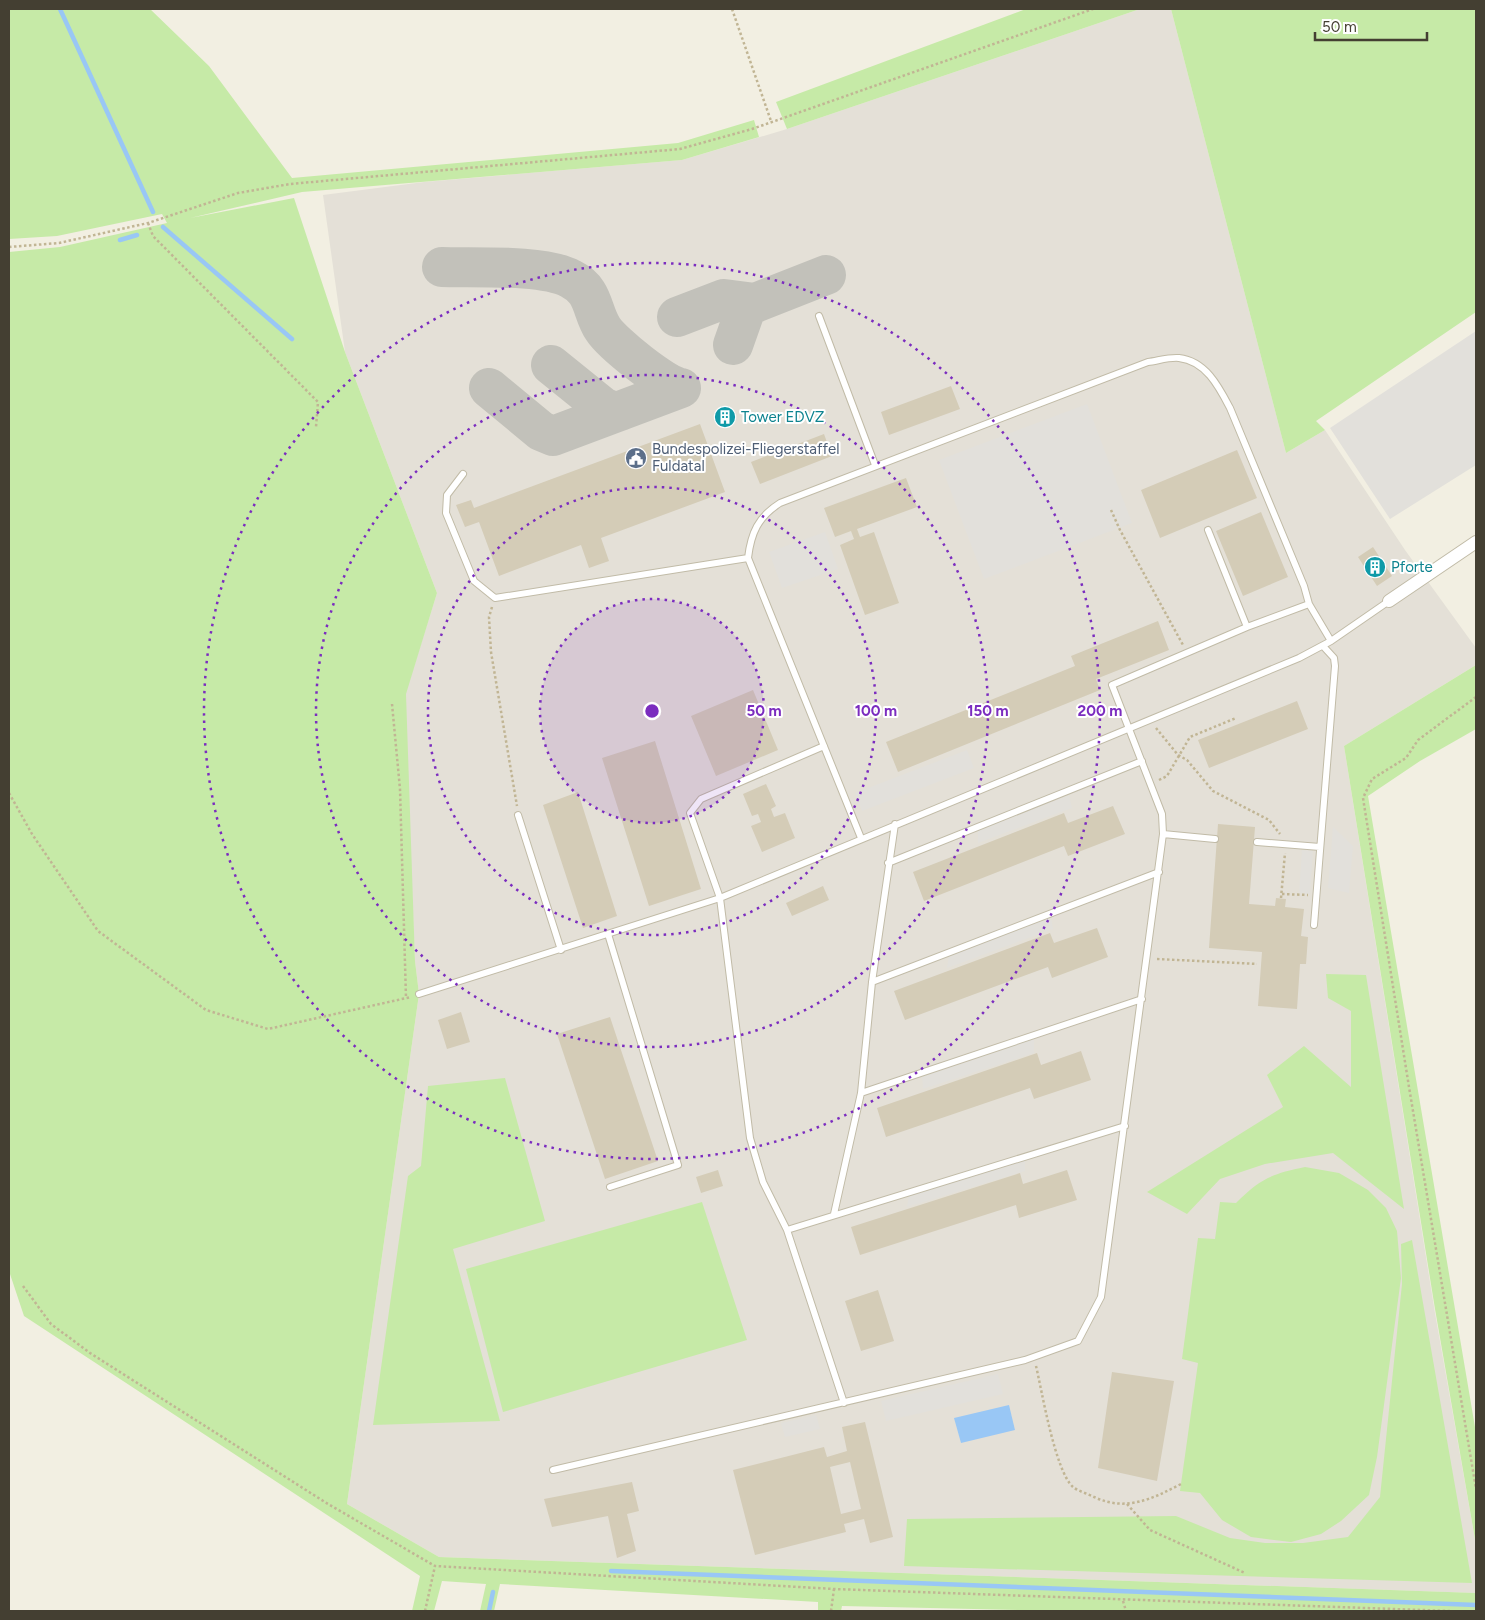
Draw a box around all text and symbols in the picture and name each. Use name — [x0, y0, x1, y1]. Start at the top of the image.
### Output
scale bar — [1315, 10, 1428, 42]
text: 50 m — [1322, 18, 1357, 36]
building icon: Tower EDVZ — [713, 405, 737, 429]
place label: Tower EDVZ — [741, 408, 824, 426]
place label: Bundespolizei-Fliegerstaffel Fuldatal — [652, 440, 839, 475]
public building icon: Bundespolizei-Fliegerstaffel Fuldatal — [624, 446, 648, 470]
building icon: Pforte — [1363, 555, 1387, 579]
place label: Pforte — [1391, 558, 1433, 576]
centre of rings — [643, 702, 661, 720]
text: 50 m — [746, 702, 782, 720]
text: 100 m — [855, 702, 897, 720]
text: 150 m — [967, 702, 1009, 720]
text: 200 m — [1078, 702, 1122, 720]

